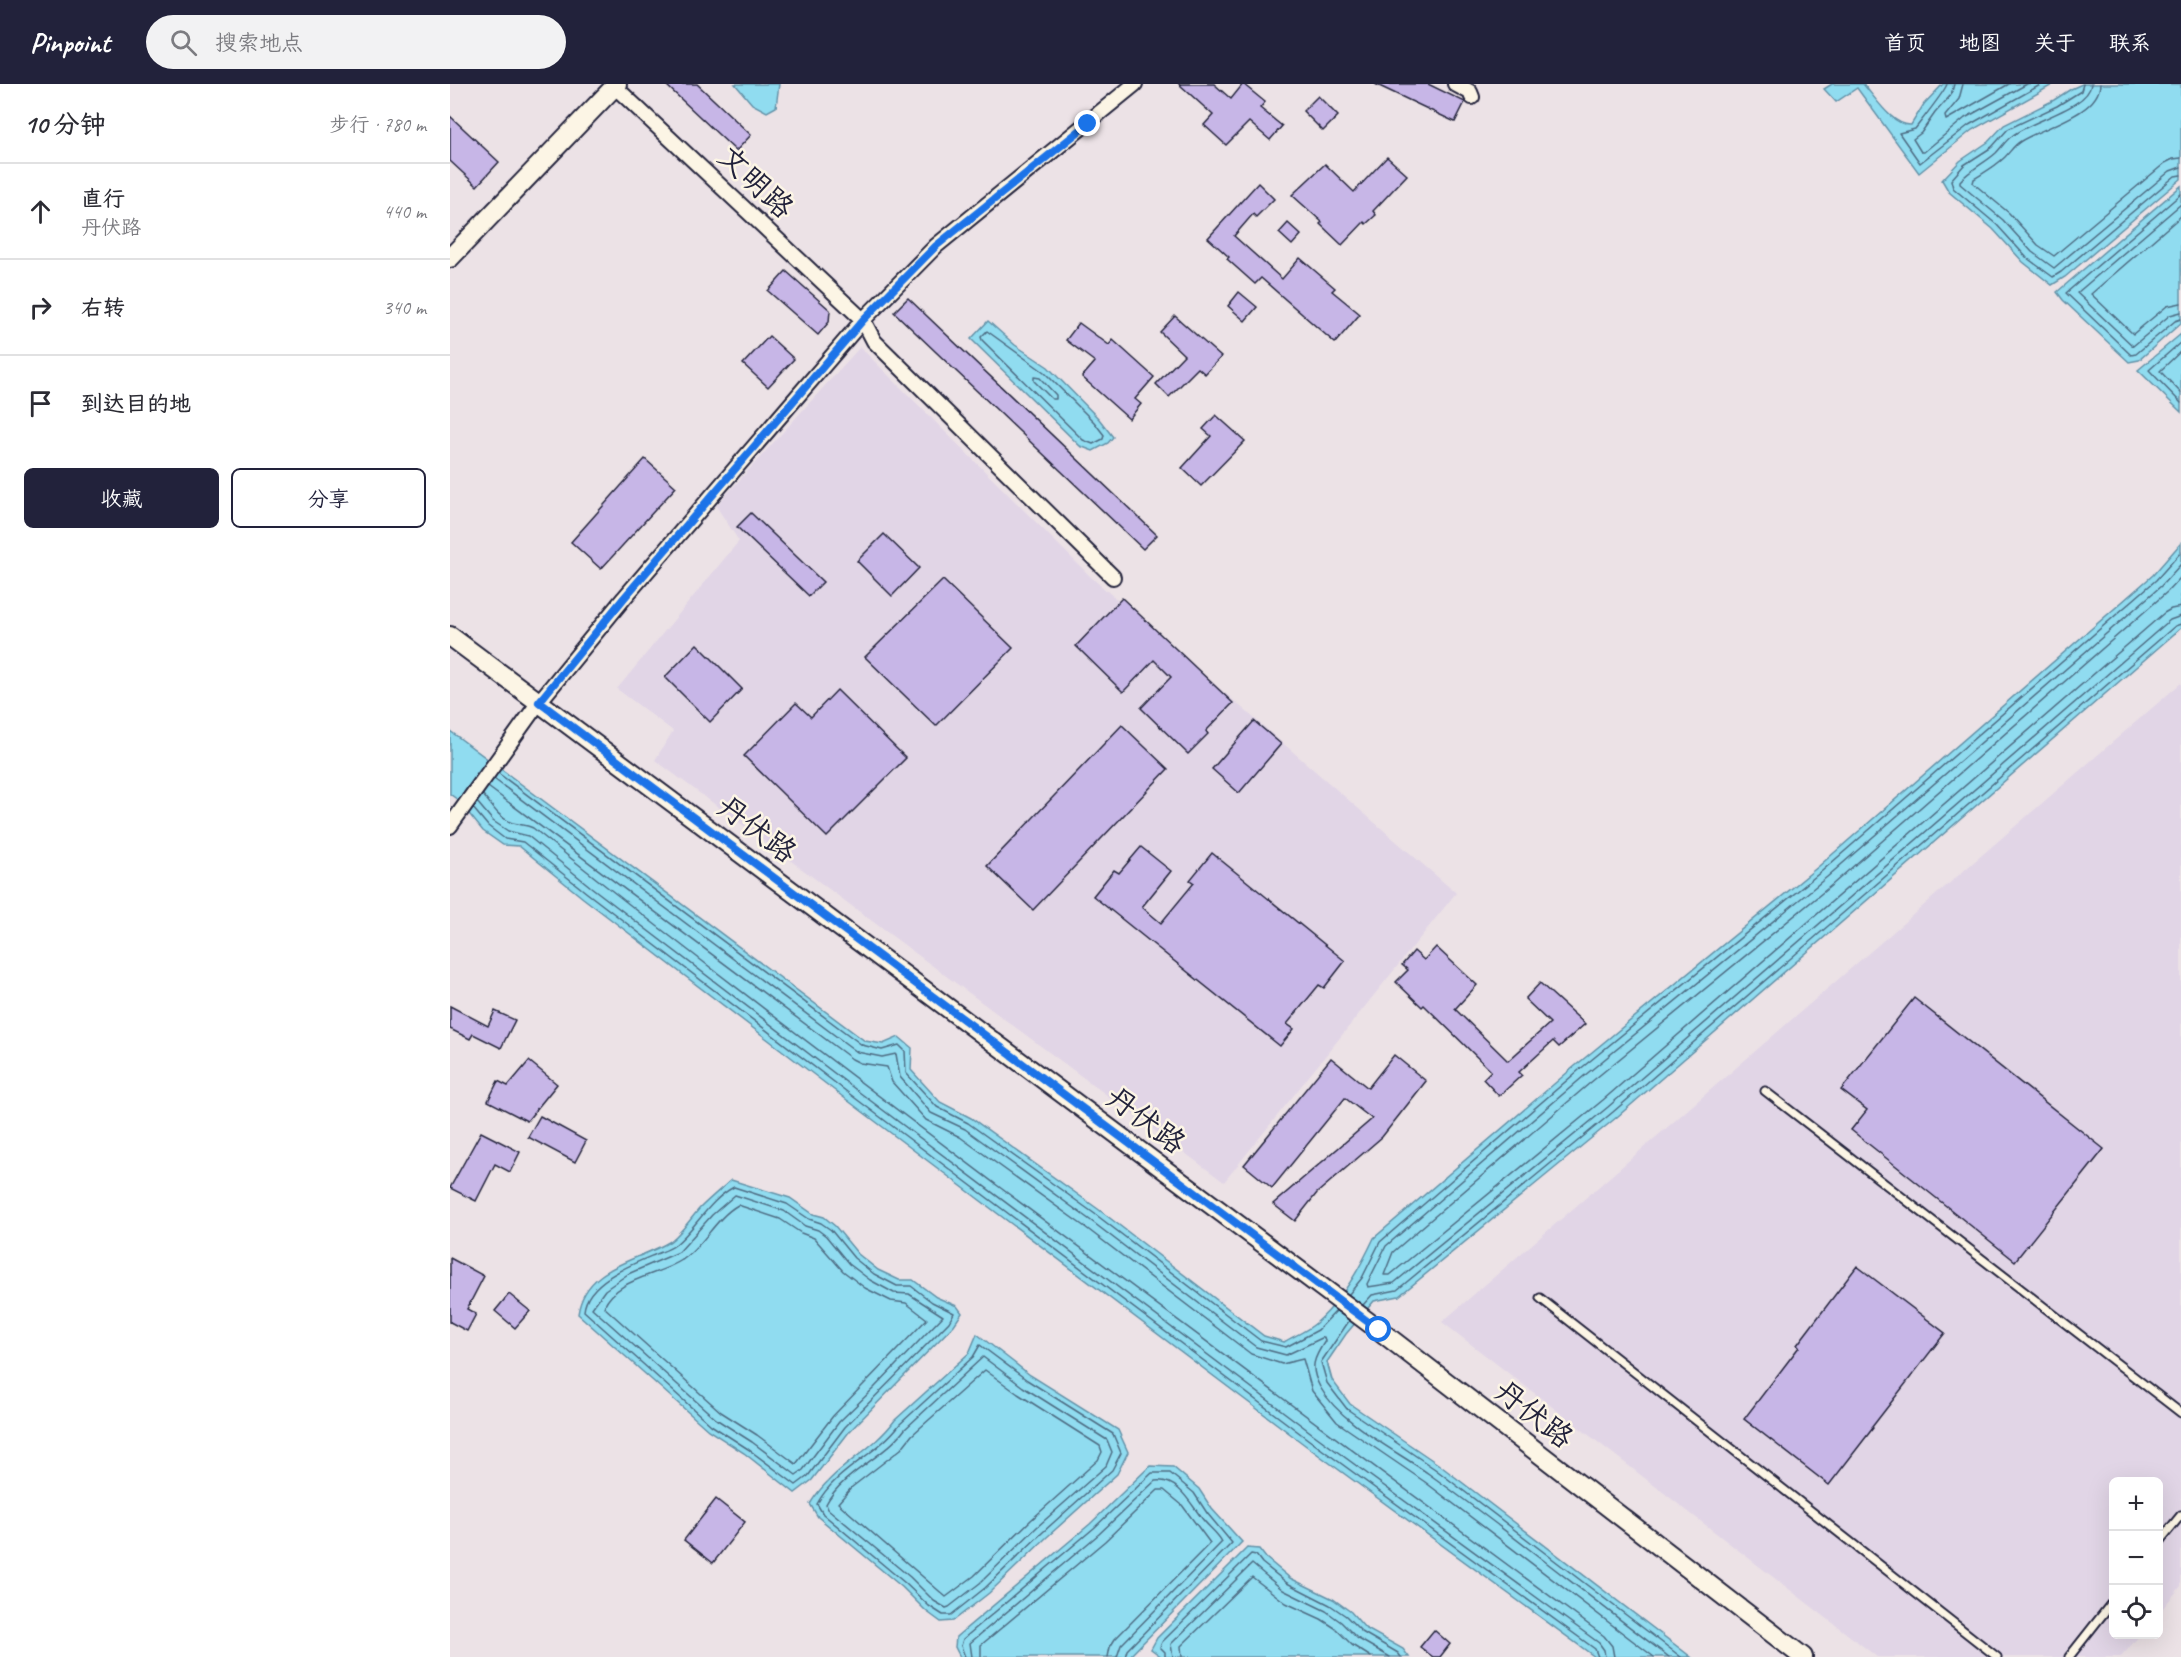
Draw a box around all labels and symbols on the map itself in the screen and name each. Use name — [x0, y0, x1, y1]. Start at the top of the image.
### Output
route end — [1074, 110, 1100, 136]
street label: 文明路 — [710, 137, 802, 227]
street label: 丹伏路 — [710, 787, 804, 871]
street label: 丹伏路 — [1099, 1078, 1193, 1162]
route start — [1365, 1316, 1391, 1342]
street label: 丹伏路 — [1487, 1371, 1581, 1457]

